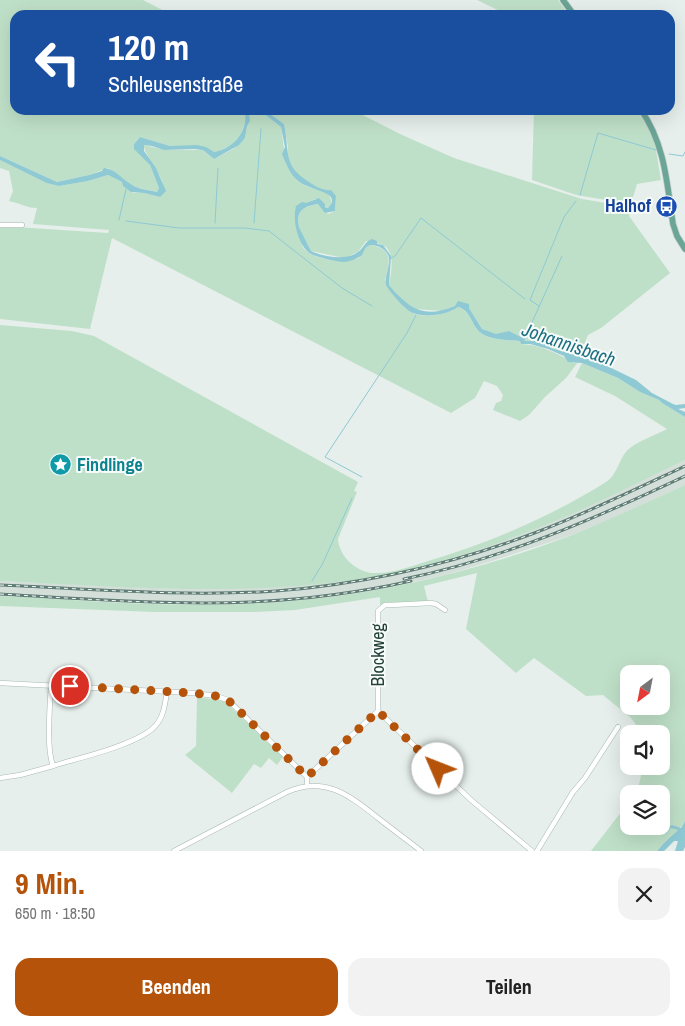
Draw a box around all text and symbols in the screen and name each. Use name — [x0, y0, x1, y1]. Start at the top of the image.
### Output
text: 120 m — [108, 24, 189, 71]
icon: left — [25, 30, 90, 95]
text: Schleusenstraße — [108, 69, 243, 99]
place label: Halhof — [605, 193, 651, 218]
bus stop icon: Halhof — [655, 194, 679, 218]
water label: Johannisbach — [518, 316, 619, 372]
place label: Findlinge — [77, 452, 143, 477]
place icon: Findlinge — [49, 453, 73, 477]
street label: Blockweg — [365, 623, 390, 687]
pin — [49, 665, 91, 707]
north arrow — [620, 665, 670, 715]
map controls — [620, 665, 670, 835]
icon: arrive — [56, 672, 84, 700]
button: sound — [620, 725, 670, 775]
position arrow — [411, 742, 463, 794]
button: layers — [620, 785, 670, 835]
text: 9 Min. — [15, 863, 85, 903]
button: close — [618, 868, 670, 920]
text: 650 m · 18:50 — [15, 902, 95, 924]
button: Beenden — [15, 958, 338, 1016]
button: Teilen — [348, 958, 670, 1016]

